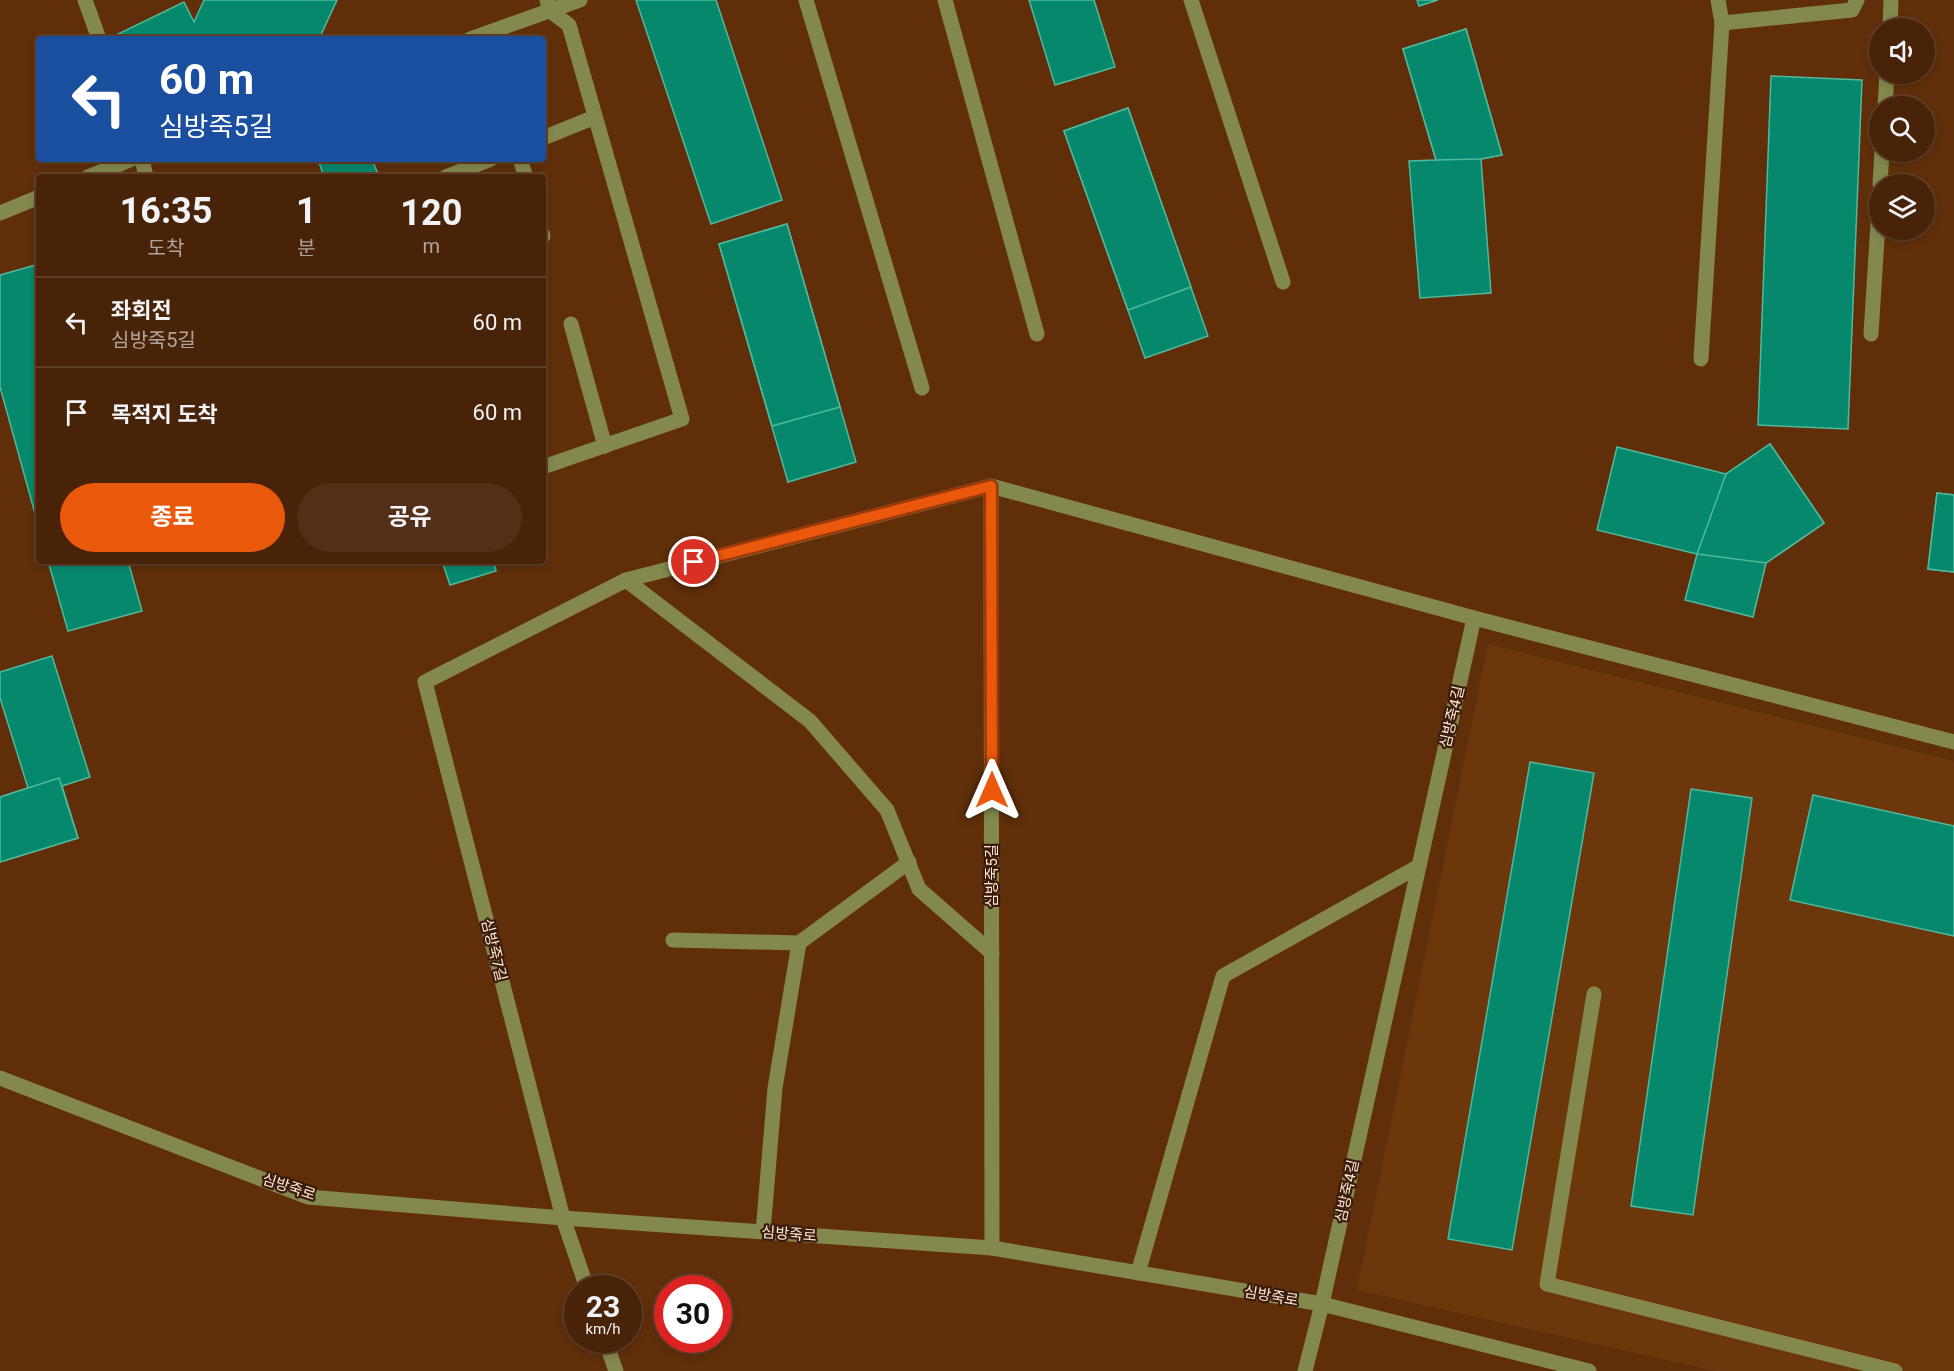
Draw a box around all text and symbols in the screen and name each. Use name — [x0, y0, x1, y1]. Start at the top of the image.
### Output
map controls — [1869, 18, 1935, 240]
button: sound — [1869, 18, 1935, 84]
text: 60 m — [159, 55, 254, 104]
icon: left — [60, 60, 138, 138]
button: search — [1869, 96, 1935, 162]
text: 심방죽5길 — [159, 111, 274, 143]
button: layers — [1869, 174, 1935, 240]
text: 16:35 — [120, 190, 212, 232]
text: 1 — [296, 190, 317, 232]
text: 120 — [400, 192, 462, 234]
text: m — [423, 234, 440, 258]
text: 도착 — [148, 236, 184, 260]
text: 분 — [297, 236, 316, 260]
text: 좌회전 — [111, 298, 172, 323]
icon: left — [60, 306, 93, 339]
text: 60 m — [473, 310, 522, 335]
text: 심방죽5길 — [111, 328, 196, 352]
icon: arrive — [60, 396, 93, 429]
text: 60 m — [473, 400, 522, 425]
text: 목적지 도착 — [111, 402, 218, 427]
button: 종료 — [60, 483, 285, 552]
button: 공유 — [297, 483, 522, 552]
pin — [668, 536, 719, 587]
icon: arrive — [677, 545, 710, 578]
street label: 심방죽4길 — [1436, 684, 1468, 750]
position arrow — [960, 758, 1024, 822]
street label: 심방죽5길 — [983, 844, 1001, 908]
street label: 심방죽7길 — [478, 917, 510, 983]
street label: 심방죽4길 — [1332, 1158, 1362, 1224]
street label: 심방죽로 — [260, 1170, 318, 1204]
street label: 심방죽로 — [761, 1223, 817, 1245]
speed limit sign: 30 — [654, 1275, 732, 1353]
street label: 심방죽로 — [1242, 1282, 1300, 1310]
text: 23 — [586, 1289, 620, 1324]
text: km/h — [585, 1320, 621, 1338]

